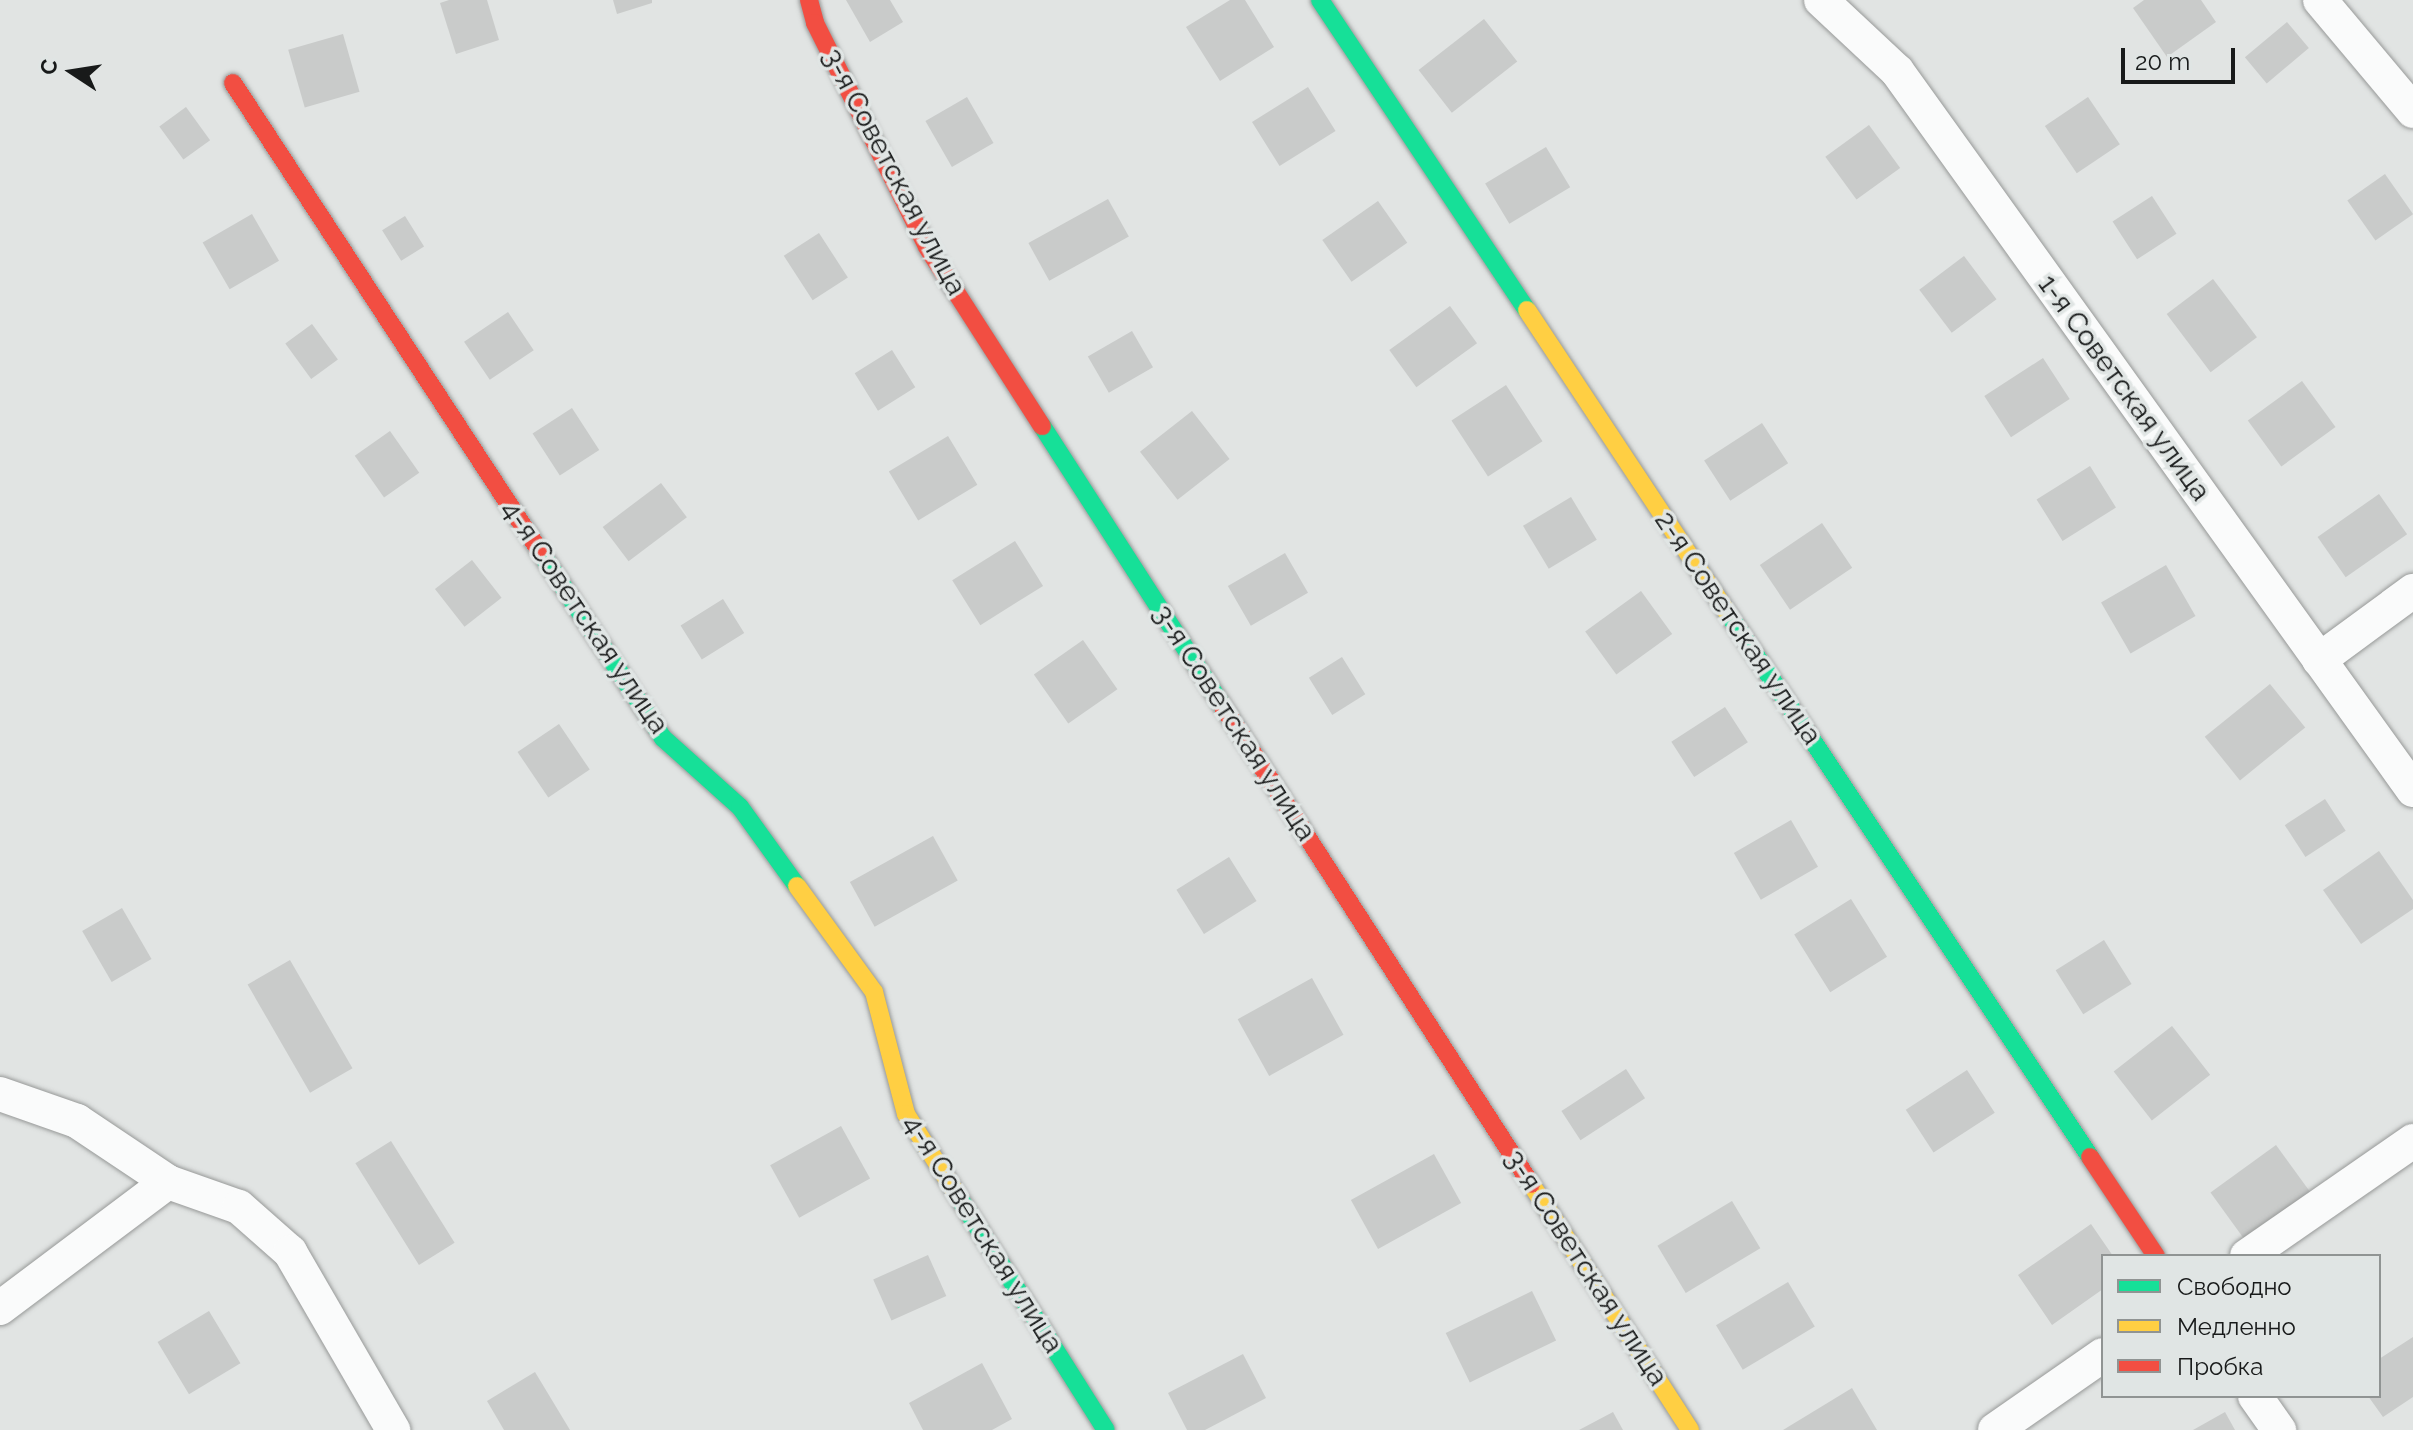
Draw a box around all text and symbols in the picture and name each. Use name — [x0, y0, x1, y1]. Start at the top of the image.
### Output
north arrow — [32, 32, 112, 112]
scale bar — [2125, 32, 2239, 82]
street label: 3-я Советская улица — [815, 43, 973, 301]
text: 20 m — [2135, 47, 2190, 76]
text: С — [34, 57, 63, 77]
street label: 1-я Советская улица — [2031, 268, 2217, 508]
street label: 4-я Советская улица — [494, 493, 676, 741]
street label: 2-я Советская улица — [1647, 505, 1829, 751]
street label: 3-я Советская улица — [1145, 599, 1323, 847]
street label: 4-я Советская улица — [896, 1108, 1070, 1360]
street label: 3-я Советская улица — [1497, 1144, 1675, 1392]
legend — [2101, 1254, 2381, 1398]
text: Свободно — [2177, 1272, 2292, 1301]
text: Медленно — [2177, 1312, 2296, 1341]
text: Пробка — [2177, 1352, 2263, 1381]

